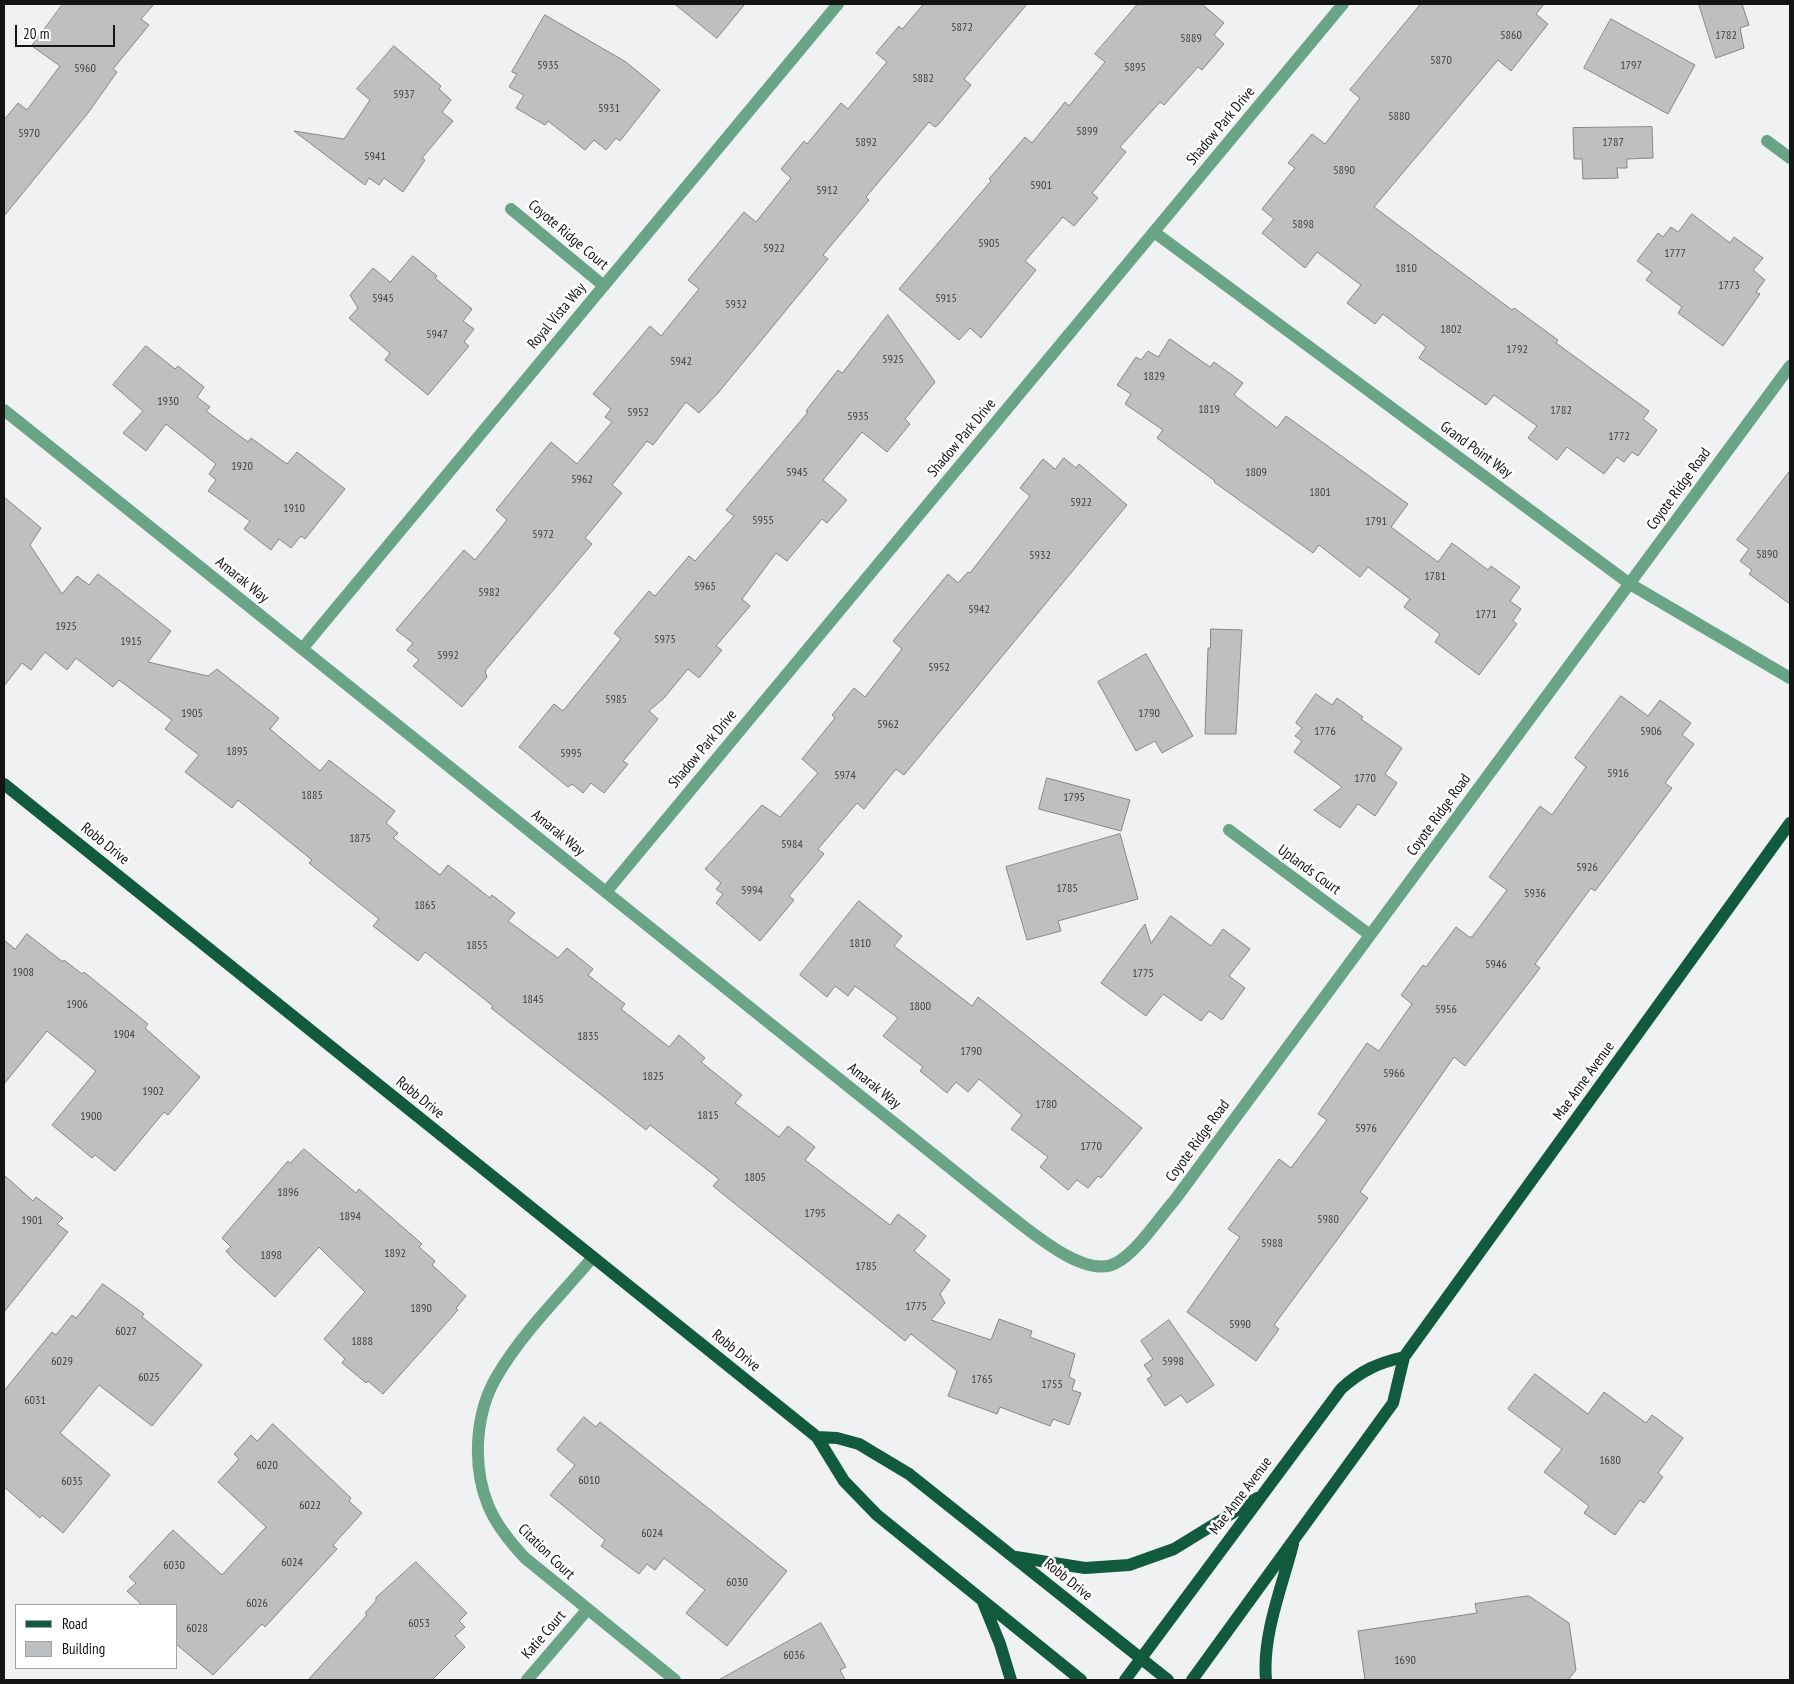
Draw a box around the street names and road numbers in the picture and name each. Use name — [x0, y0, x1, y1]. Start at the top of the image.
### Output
street label: Shadow Park Drive — [1183, 83, 1259, 169]
street label: Coyote Ridge Court — [524, 196, 612, 274]
street label: Royal Vista Way — [524, 279, 590, 353]
street label: Shadow Park Drive — [924, 395, 1000, 481]
street label: Grand Point Way — [1436, 418, 1516, 482]
street label: Coyote Ridge Road — [1643, 445, 1715, 533]
street label: Amarak Way — [212, 553, 272, 607]
street label: Shadow Park Drive — [665, 706, 741, 792]
street label: Coyote Ridge Road — [1403, 771, 1475, 859]
street label: Amarak Way — [528, 806, 588, 860]
street label: Robb Drive — [77, 819, 133, 869]
street label: Uplands Court — [1274, 841, 1344, 899]
street label: Mae Anne Avenue — [1550, 1038, 1618, 1124]
street label: Amarak Way — [844, 1059, 904, 1113]
street label: Robb Drive — [392, 1073, 448, 1123]
street label: Coyote Ridge Road — [1162, 1097, 1234, 1185]
street label: Robb Drive — [708, 1326, 764, 1376]
street label: Mae Anne Avenue — [1206, 1454, 1276, 1538]
street label: Citation Court — [514, 1521, 578, 1583]
street label: Robb Drive — [1040, 1555, 1096, 1605]
street label: Katie Court — [518, 1607, 570, 1663]

